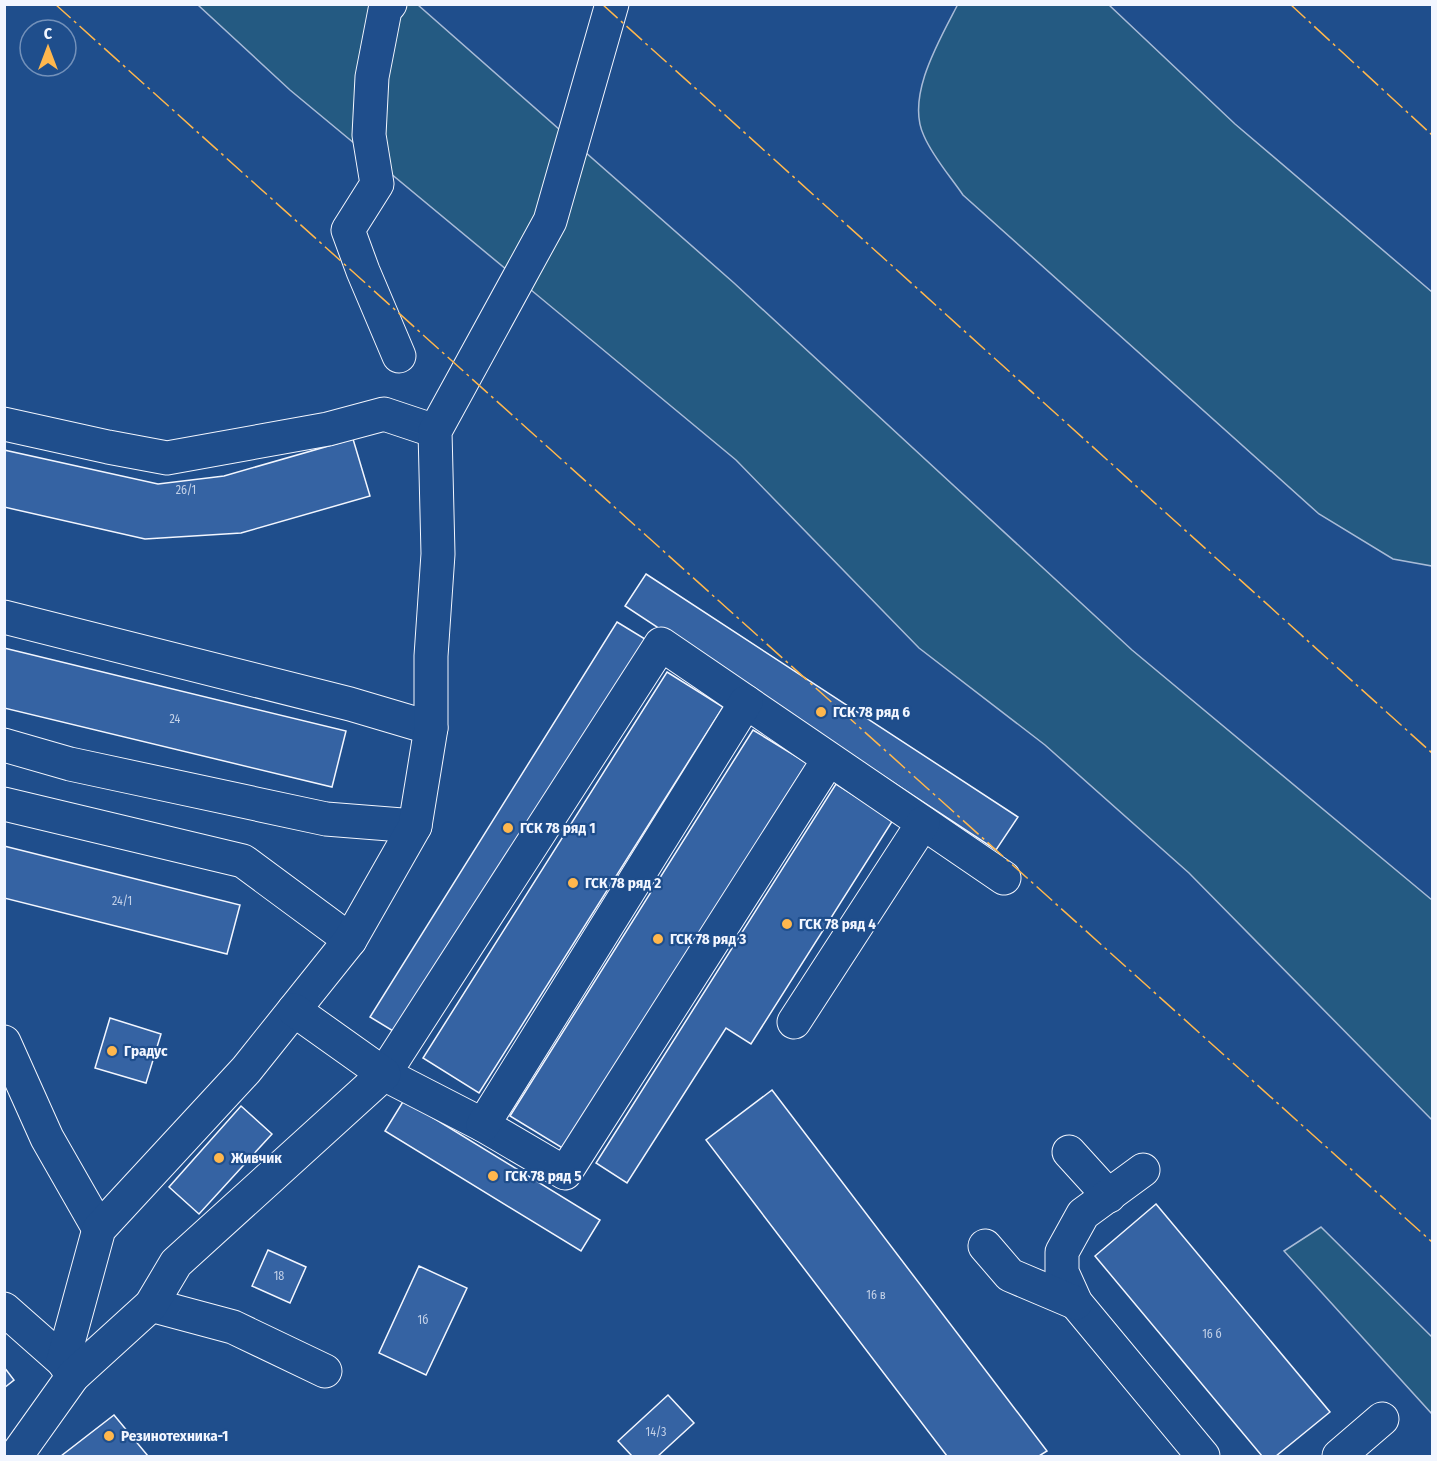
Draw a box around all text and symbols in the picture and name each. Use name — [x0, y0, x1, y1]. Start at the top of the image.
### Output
north arrow — [18, 18, 78, 78]
text: С — [44, 24, 53, 43]
house number: 26/1 — [176, 483, 196, 497]
place label: ГСК 78 ряд 6 — [833, 703, 910, 721]
marker: ГСК 78 ряд 6 — [814, 705, 828, 719]
house number: 24 — [170, 712, 181, 726]
place label: ГСК 78 ряд 1 — [520, 819, 596, 837]
marker: ГСК 78 ряд 1 — [501, 821, 515, 835]
place label: ГСК 78 ряд 2 — [585, 874, 661, 892]
marker: ГСК 78 ряд 2 — [566, 876, 580, 890]
house number: 24/1 — [112, 894, 132, 908]
place label: ГСК 78 ряд 4 — [799, 915, 876, 933]
marker: ГСК 78 ряд 4 — [780, 917, 794, 931]
place label: ГСК 78 ряд 3 — [670, 930, 746, 948]
marker: ГСК 78 ряд 3 — [651, 932, 665, 946]
place label: Градус — [124, 1042, 168, 1060]
marker: Градус — [105, 1044, 119, 1058]
place label: Живчик — [230, 1149, 282, 1167]
marker: Живчик — [212, 1151, 226, 1165]
place label: ГСК 78 ряд 5 — [505, 1167, 582, 1185]
marker: ГСК 78 ряд 5 — [486, 1169, 500, 1183]
house number: 18 — [274, 1269, 284, 1283]
house number: 16 в — [866, 1288, 886, 1302]
house number: 1б — [418, 1313, 428, 1327]
house number: 16 б — [1202, 1327, 1222, 1341]
house number: 14/3 — [646, 1425, 666, 1439]
place label: Резинотехника-1 — [121, 1427, 228, 1445]
marker: Резинотехника-1 — [102, 1429, 116, 1443]

